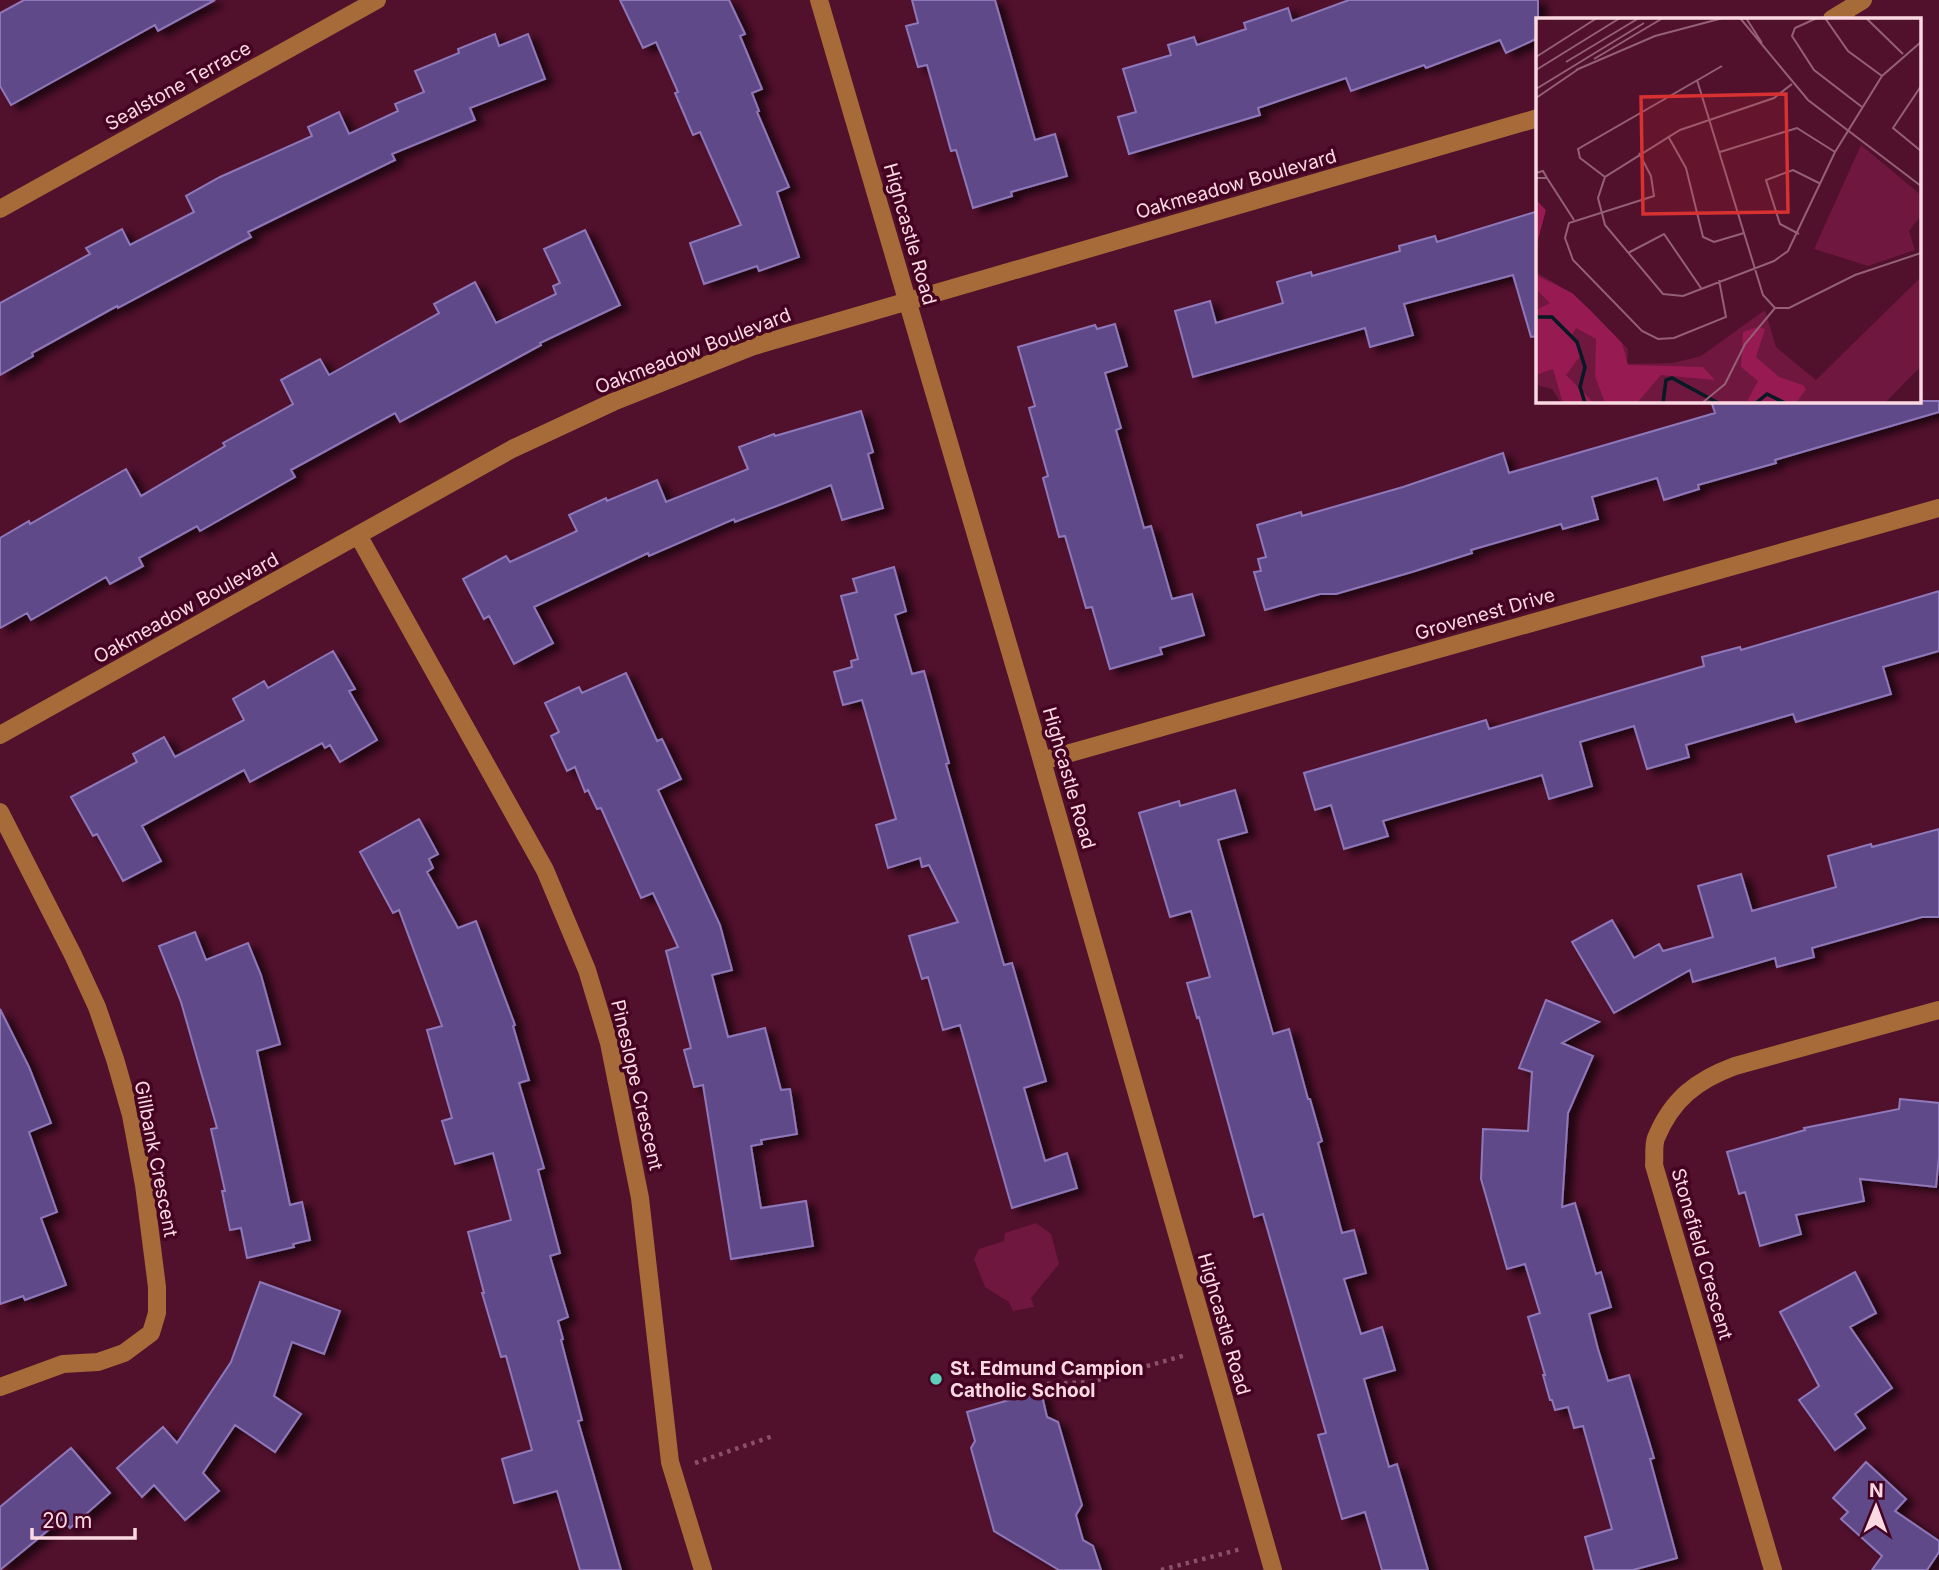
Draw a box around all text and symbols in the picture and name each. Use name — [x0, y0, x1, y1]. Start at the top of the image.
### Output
inset map — [1536, 18, 1922, 402]
street label: Sealstone Terrace — [101, 36, 255, 136]
street label: Oakmeadow Boulevard — [1133, 144, 1339, 224]
street label: Highcastle Road — [879, 160, 941, 308]
street label: Oakmeadow Boulevard — [592, 303, 794, 399]
street label: Oakmeadow Boulevard — [90, 548, 282, 668]
street label: Grovenest Drive — [1412, 583, 1558, 645]
street label: Highcastle Road — [1038, 704, 1100, 852]
street label: Pineslope Crescent — [606, 997, 668, 1173]
street label: Gillbank Crescent — [130, 1079, 182, 1239]
street label: Stonefield Crescent — [1666, 1166, 1738, 1342]
street label: Highcastle Road — [1193, 1250, 1255, 1398]
place label: St. Edmund Campion Catholic School — [950, 1357, 1144, 1402]
marker: St. Edmund Campion Catholic School — [928, 1371, 944, 1387]
north arrow — [1841, 1472, 1911, 1542]
text: N — [1869, 1479, 1884, 1502]
scale bar — [32, 1496, 135, 1540]
text: 20 m — [42, 1508, 92, 1533]

